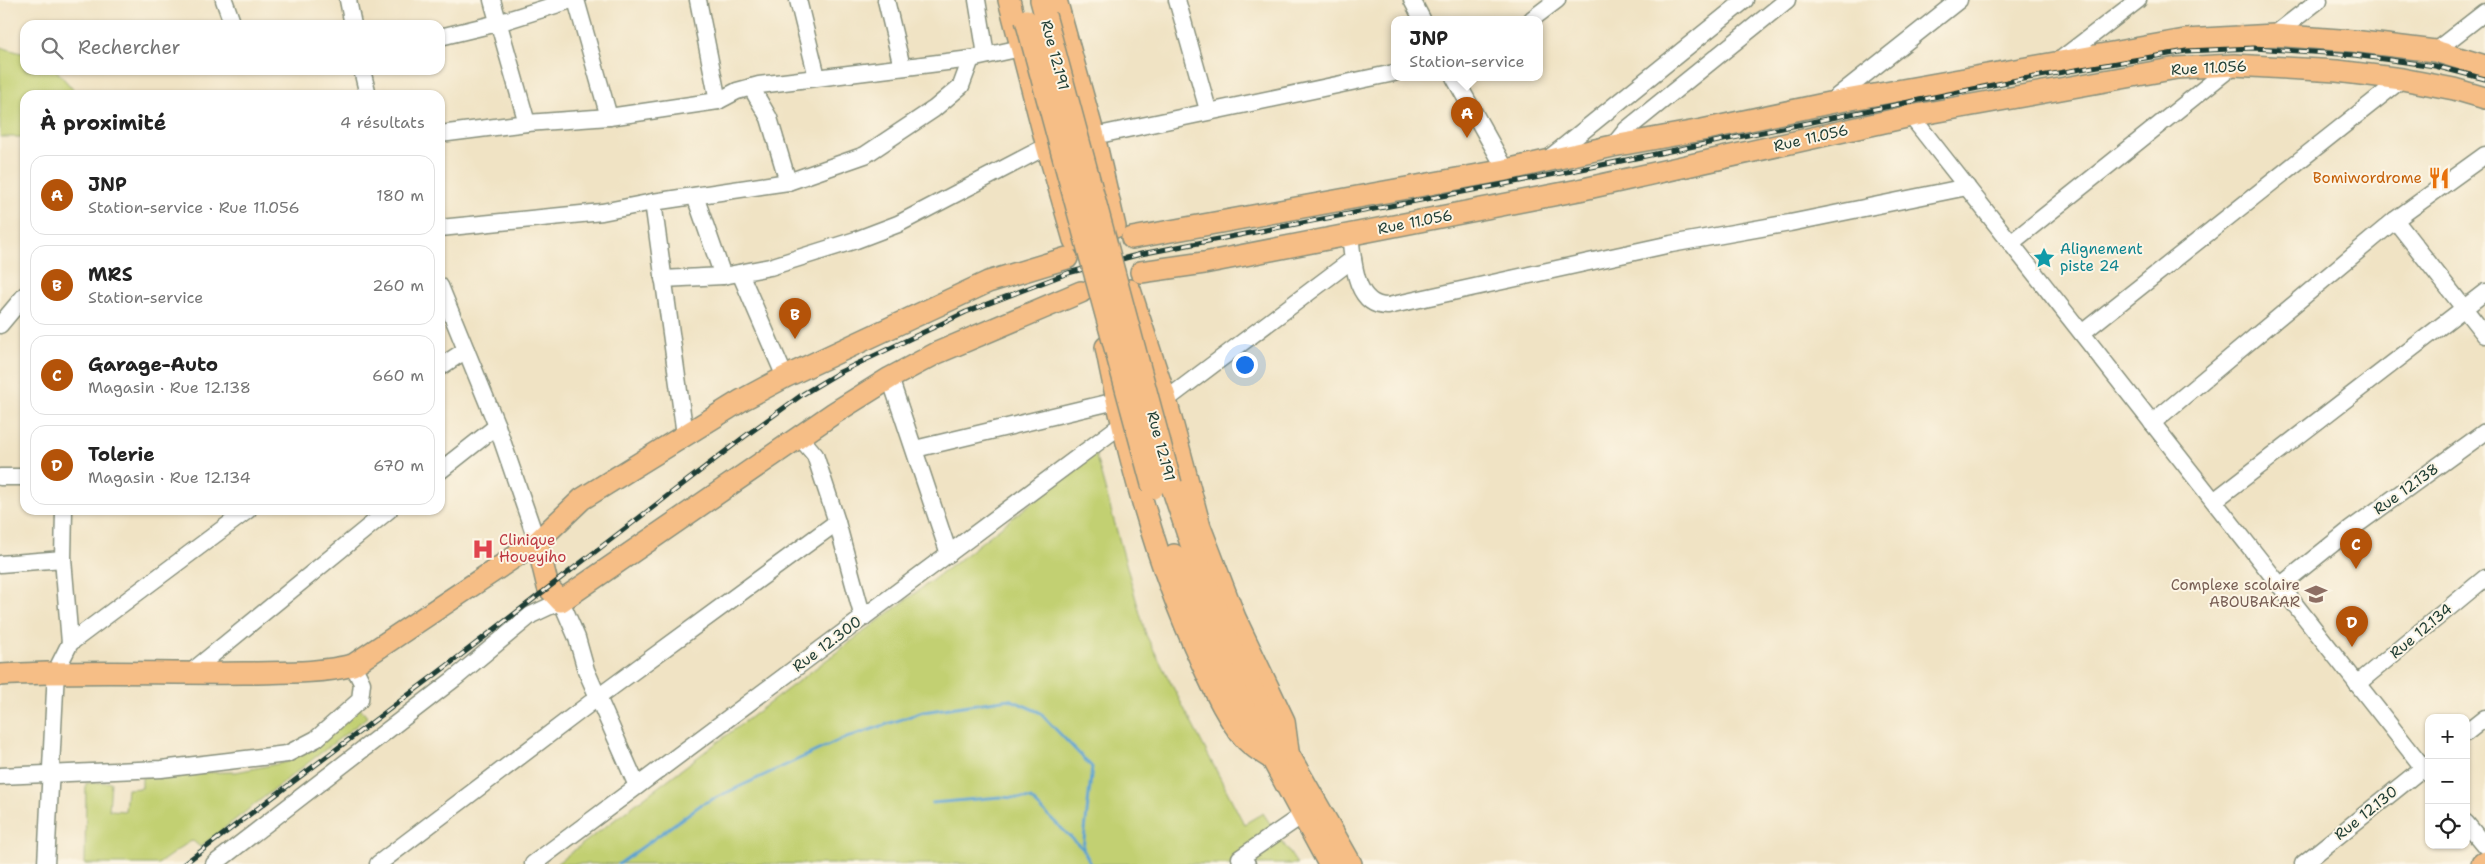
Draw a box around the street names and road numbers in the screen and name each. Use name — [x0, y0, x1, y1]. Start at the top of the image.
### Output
street label: Rue 12.191 — [1036, 18, 1074, 92]
street label: Rue 11.056 — [2171, 56, 2247, 80]
street label: Rue 11.056 — [1772, 120, 1850, 156]
street label: Rue 11.056 — [1376, 205, 1454, 239]
street label: Rue 12.191 — [1142, 409, 1180, 483]
street label: Rue 12.138 — [2369, 459, 2443, 519]
street label: Rue 12.134 — [2386, 599, 2456, 663]
street label: Rue 12.300 — [788, 611, 866, 677]
street label: Rue 12.130 — [2330, 781, 2402, 845]

